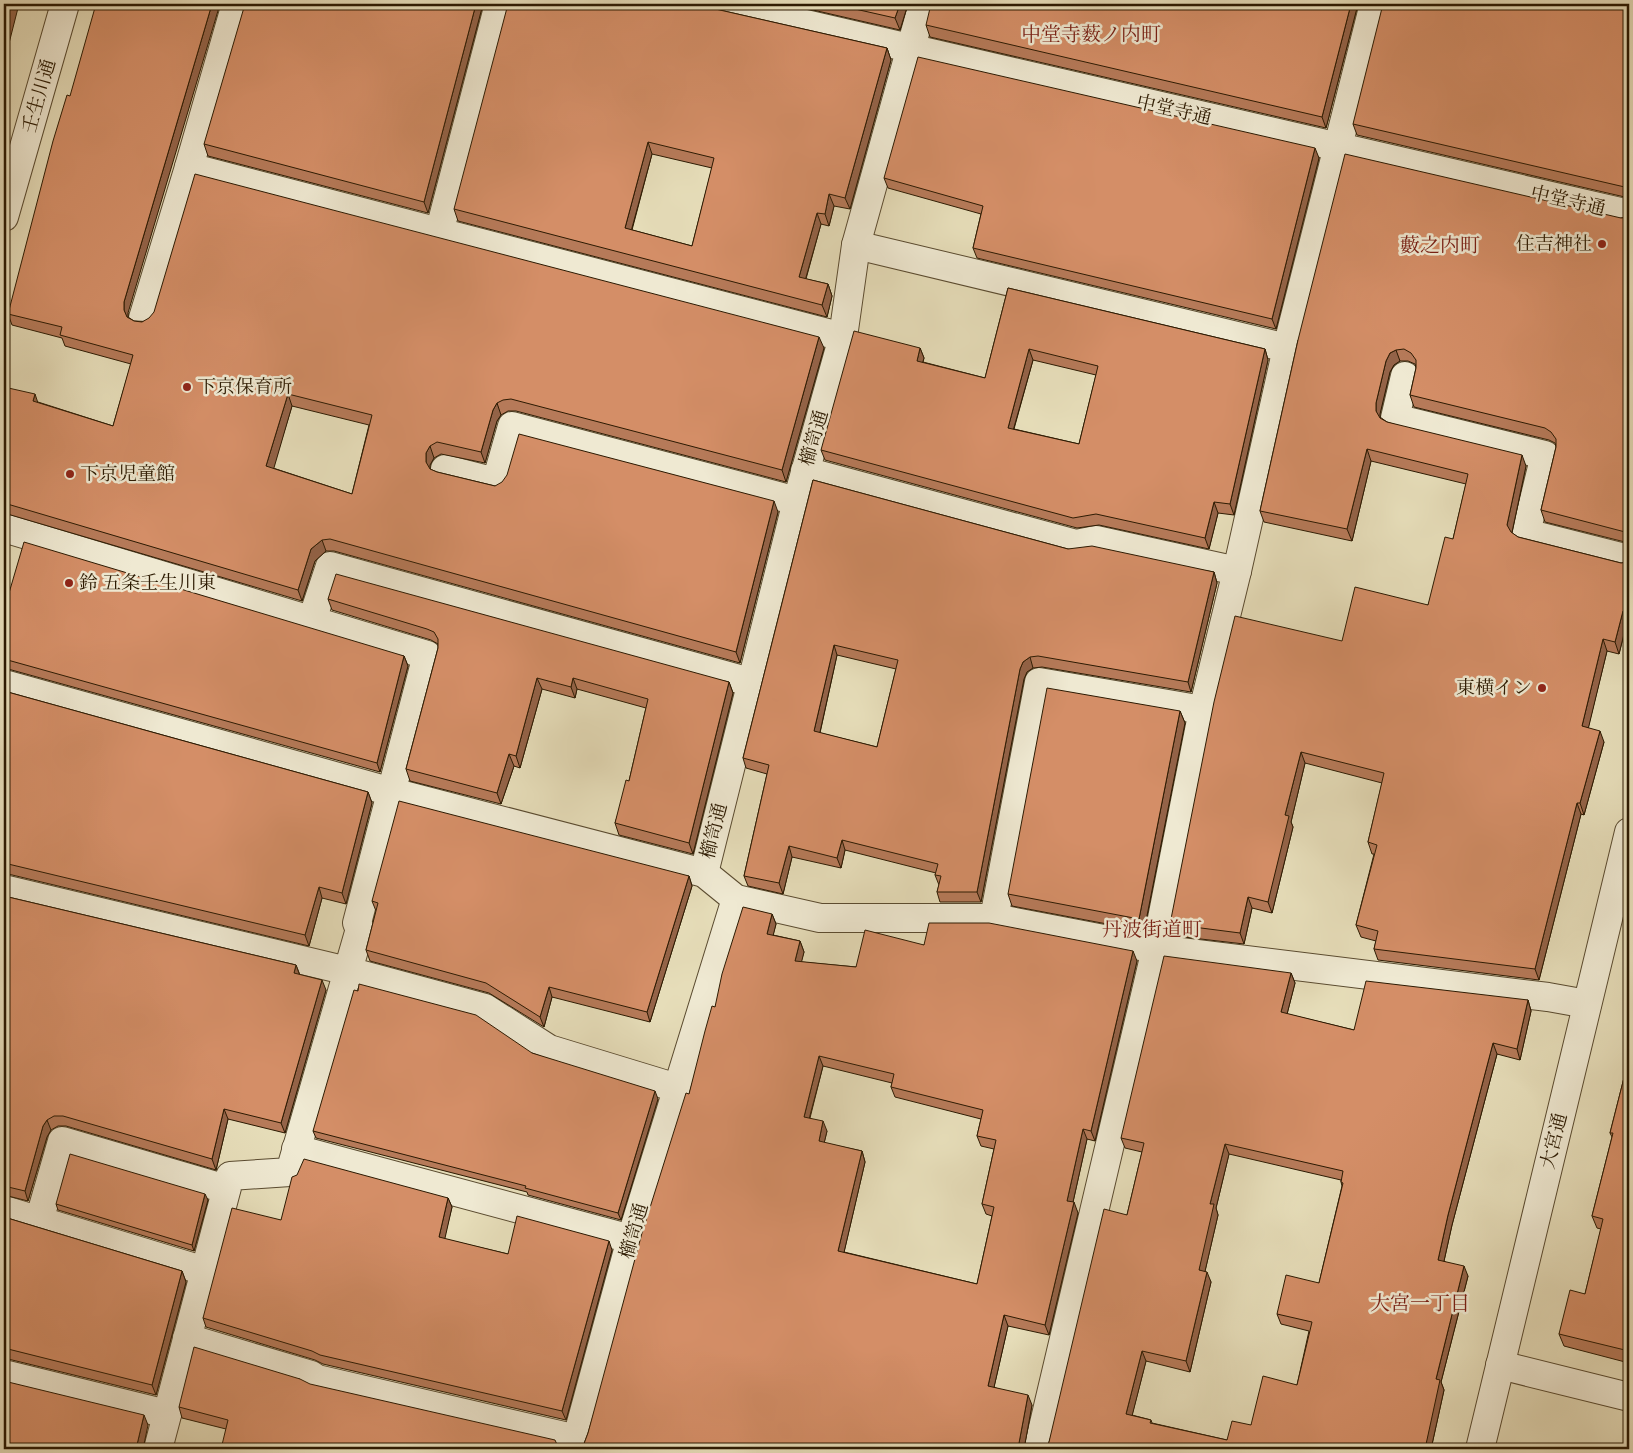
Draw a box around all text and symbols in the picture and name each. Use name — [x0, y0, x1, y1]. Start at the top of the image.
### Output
district label: 中堂寺薮ノ内町 — [1021, 23, 1161, 46]
street label: 壬生川通 — [18, 56, 60, 136]
street label: 中堂寺通 — [1134, 91, 1214, 129]
street label: 中堂寺通 — [1528, 182, 1608, 220]
place label: 住吉神社 — [1516, 233, 1592, 255]
district label: 藪之内町 — [1400, 234, 1480, 257]
marker: 住吉神社 — [1596, 238, 1608, 250]
place label: 下京保育所 — [197, 376, 292, 398]
marker: 下京保育所 — [181, 381, 193, 393]
street label: 櫛笥通 — [796, 408, 832, 468]
place label: 下京児童館 — [80, 463, 175, 485]
marker: 下京児童館 — [64, 468, 76, 480]
place label: 鈴 五条壬生川東 — [79, 572, 216, 594]
marker: 鈴 五条壬生川東 — [63, 577, 75, 589]
place label: 東横イン — [1456, 677, 1532, 699]
marker: 東横イン — [1536, 682, 1548, 694]
street label: 櫛笥通 — [696, 801, 732, 861]
district label: 丹波街道町 — [1102, 918, 1202, 941]
street label: 大宮通 — [1536, 1111, 1572, 1171]
street label: 櫛笥通 — [616, 1201, 652, 1261]
district label: 大宮一丁目 — [1370, 1292, 1470, 1315]

